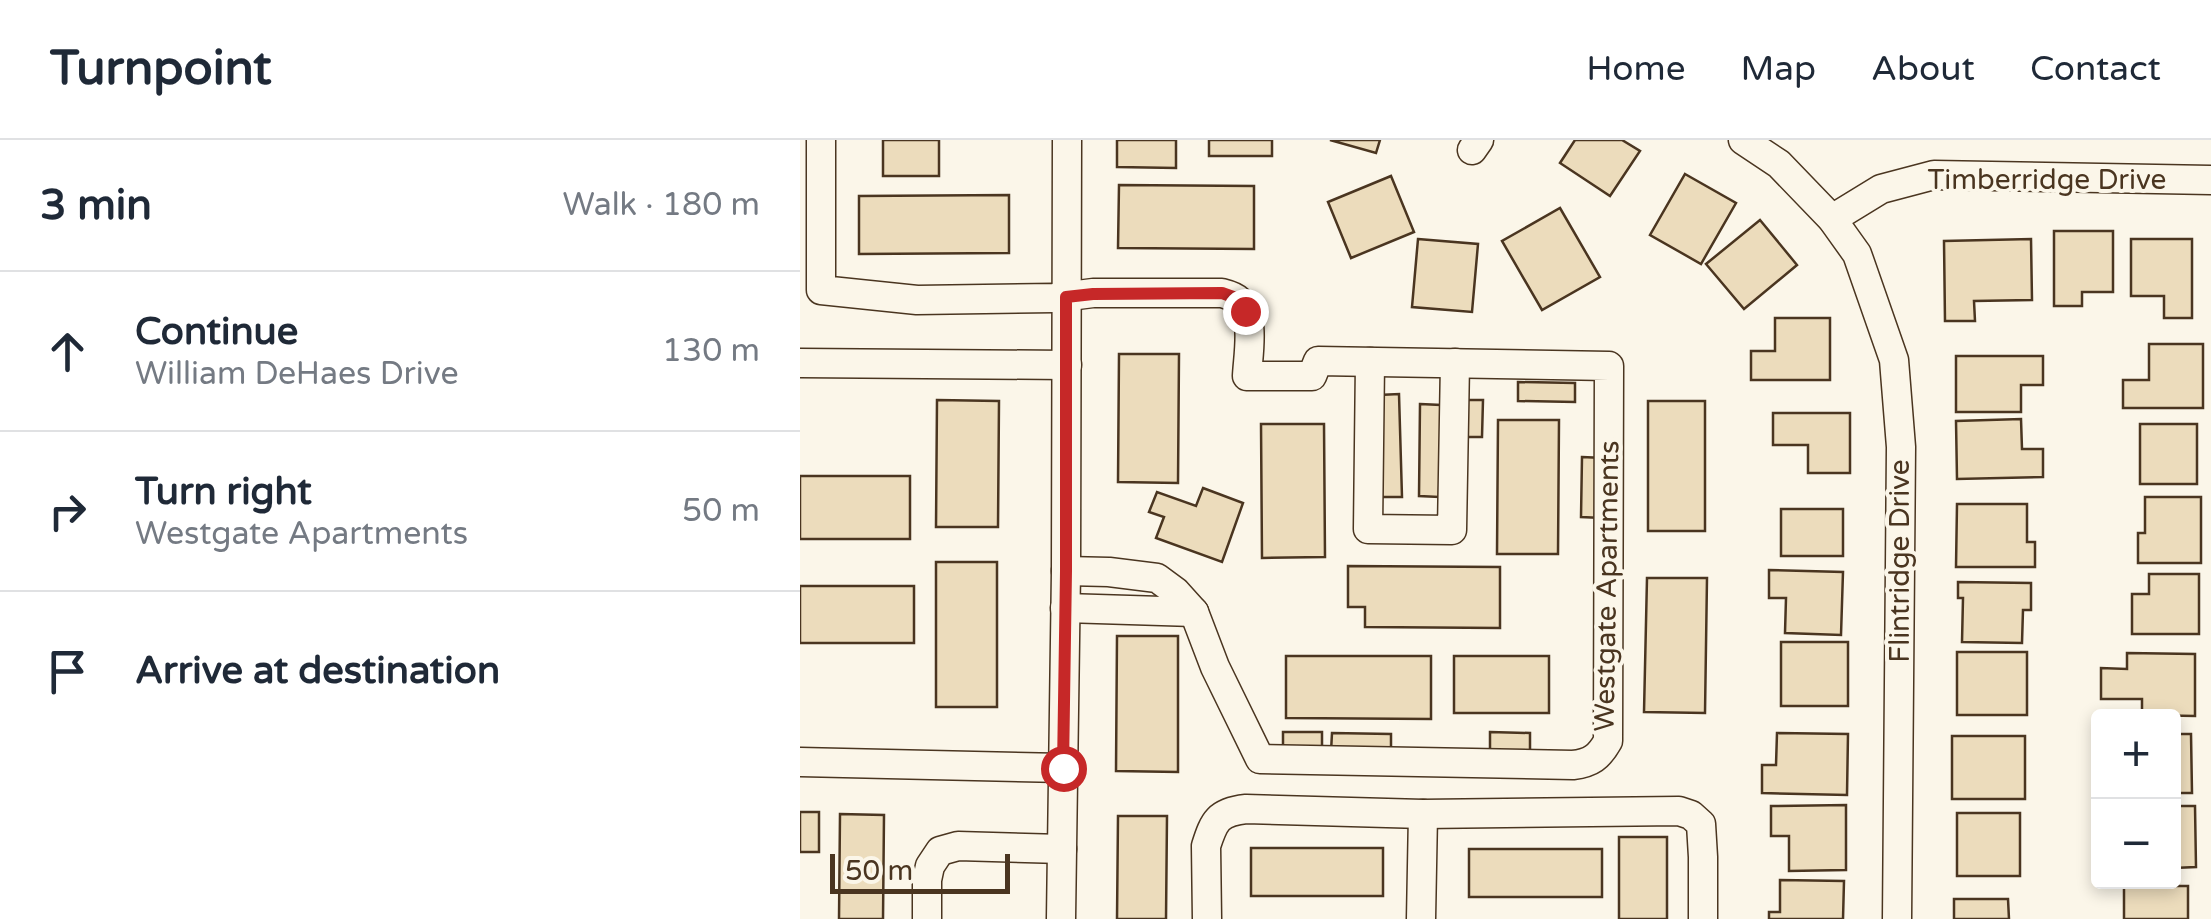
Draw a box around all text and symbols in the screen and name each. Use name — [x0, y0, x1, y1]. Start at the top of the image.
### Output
text: Turnpoint — [50, 40, 272, 98]
text: Home — [1586, 48, 1685, 90]
text: Map — [1740, 48, 1816, 90]
text: About — [1871, 48, 1975, 90]
text: Contact — [2030, 48, 2161, 90]
street label: Timberridge Drive — [1928, 163, 2166, 197]
text: 3 min — [40, 180, 152, 231]
text: Walk · 180 m — [563, 186, 760, 224]
route end — [1223, 289, 1269, 335]
text: Continue — [135, 309, 298, 355]
icon: ahead — [40, 324, 95, 379]
text: 130 m — [662, 332, 760, 370]
text: William DeHaes Drive — [135, 355, 459, 393]
street label: Westgate Apartments — [1587, 440, 1627, 732]
street label: Flintridge Drive — [1883, 459, 1917, 663]
text: Turn right — [135, 469, 312, 515]
icon: right — [40, 484, 95, 539]
text: 50 m — [682, 492, 760, 530]
text: Westgate Apartments — [135, 515, 468, 553]
icon: arrive — [40, 644, 95, 699]
text: Arrive at destination — [135, 648, 500, 694]
map controls — [2091, 709, 2181, 889]
button: + — [2091, 709, 2181, 799]
route start — [1041, 746, 1087, 792]
button: − — [2091, 799, 2181, 889]
scale bar — [830, 849, 1010, 894]
text: 50 m — [845, 854, 913, 888]

